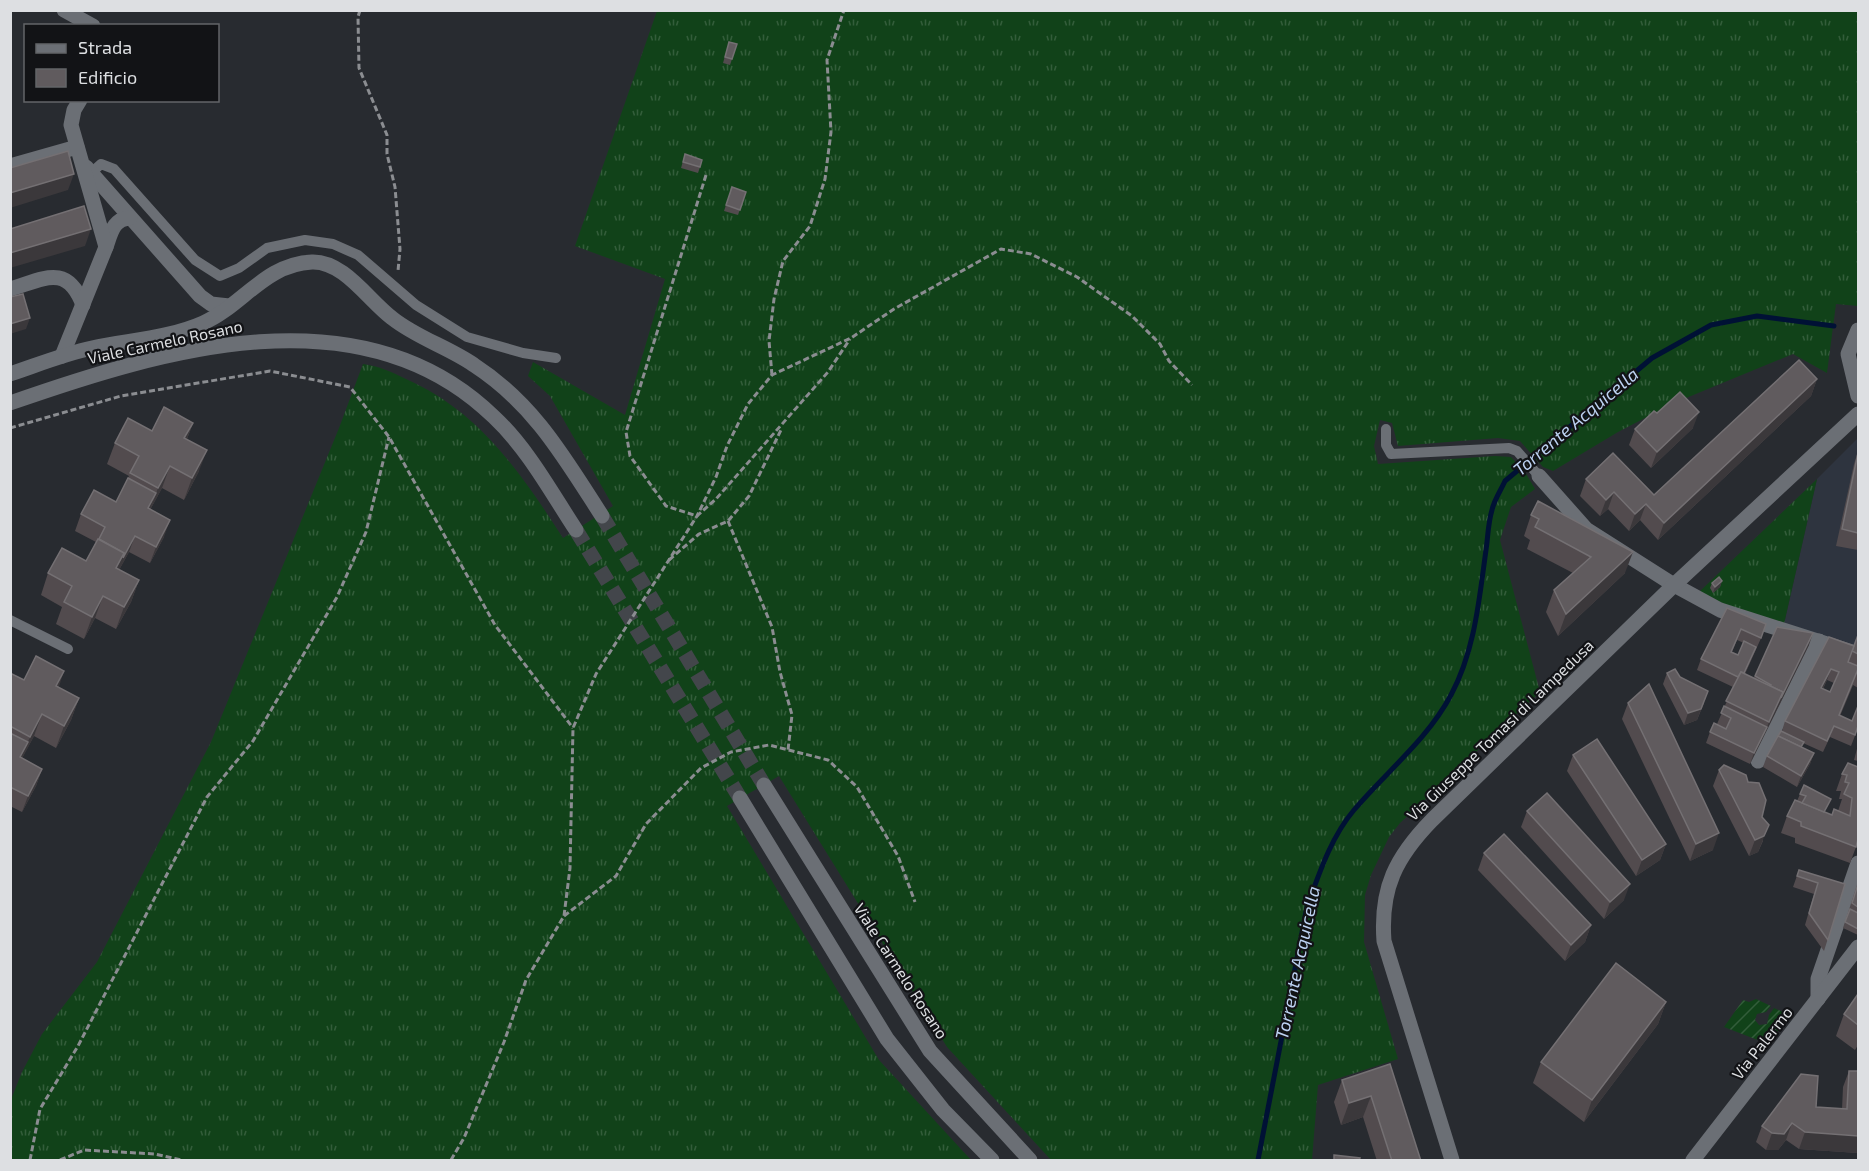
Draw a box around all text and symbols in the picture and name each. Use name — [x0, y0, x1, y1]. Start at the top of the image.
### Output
legend — [24, 24, 219, 102]
text: Strada — [78, 36, 132, 58]
text: Edificio — [78, 66, 137, 88]
street label: Viale Carmelo Rosano — [86, 316, 244, 367]
water label: Torrente Acquicella — [1508, 362, 1642, 480]
street label: Via Giuseppe Tomasi di Lampedusa — [1402, 635, 1597, 824]
water label: Torrente Acquicella — [1270, 884, 1324, 1042]
street label: Viale Carmelo Rosano — [850, 899, 952, 1042]
street label: Via Palermo — [1727, 1003, 1796, 1083]

